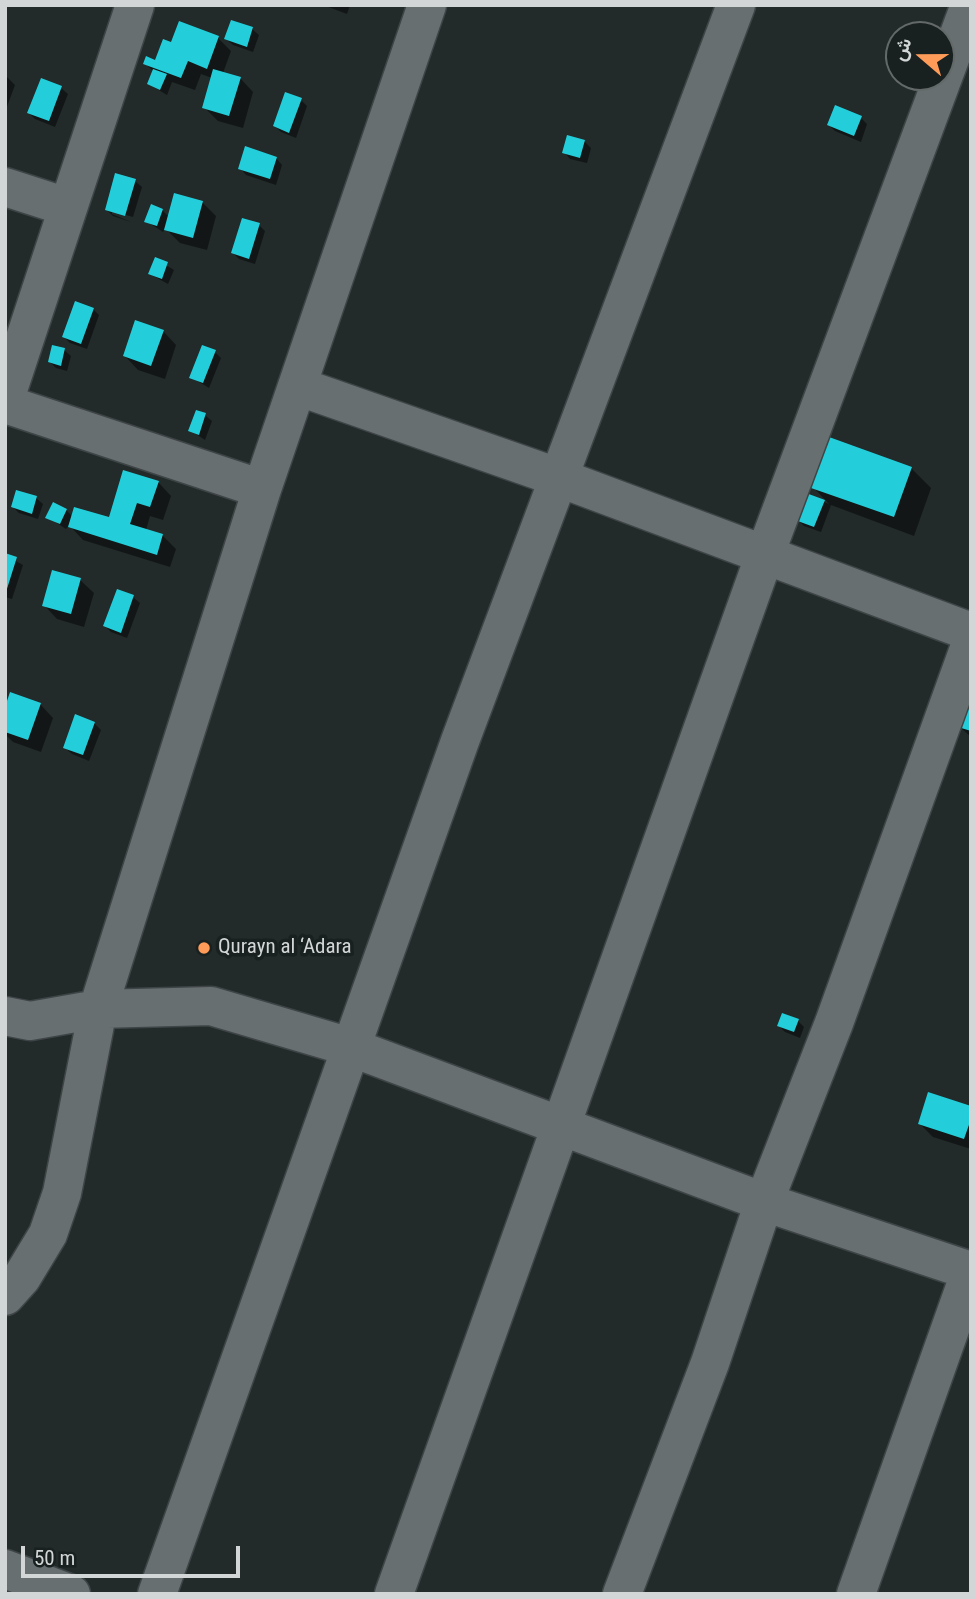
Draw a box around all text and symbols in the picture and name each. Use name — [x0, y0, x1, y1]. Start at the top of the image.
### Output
north arrow — [885, 21, 955, 91]
text: ش — [887, 35, 916, 64]
place label: Qurayn al ‘Adara — [218, 935, 352, 961]
marker: Qurayn al ‘Adara — [196, 940, 212, 956]
scale bar — [24, 1532, 243, 1576]
text: 50 m — [34, 1546, 75, 1570]

